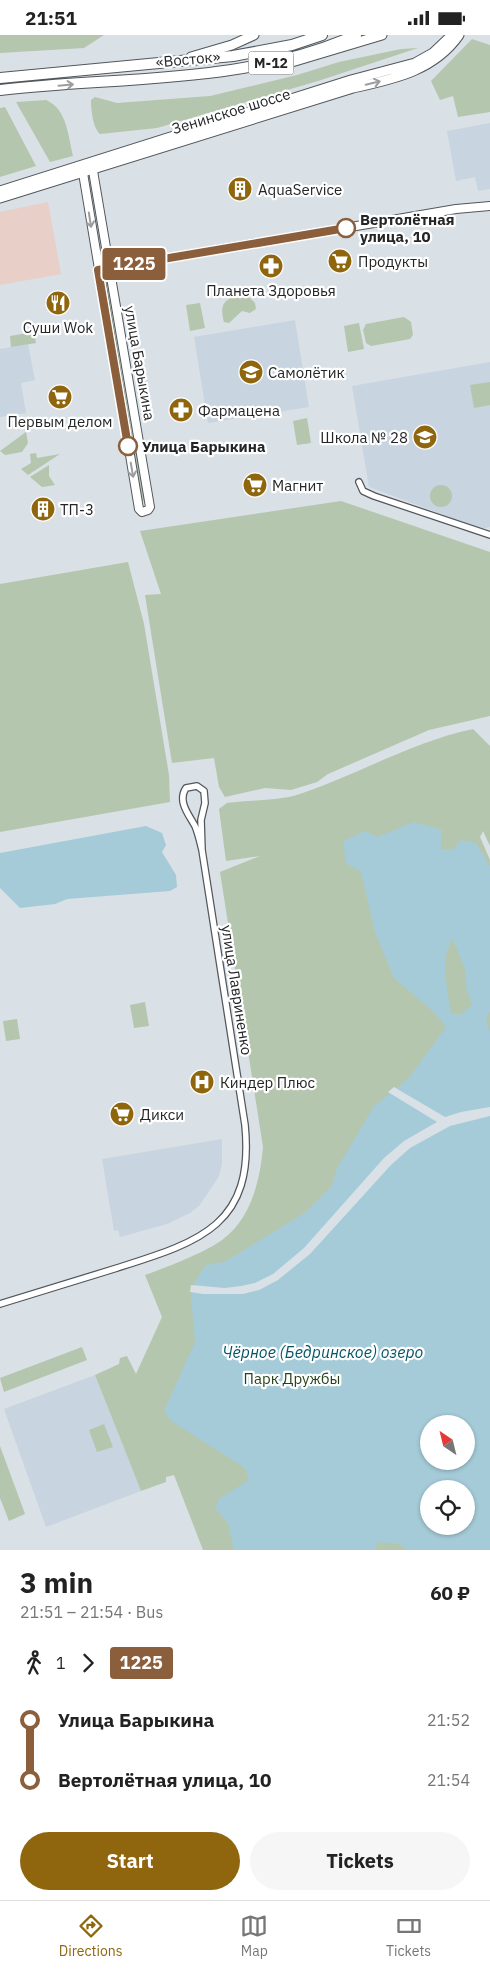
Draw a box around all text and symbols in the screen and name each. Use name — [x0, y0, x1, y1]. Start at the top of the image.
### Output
text: 21:51 — [25, 6, 77, 30]
street label: «Восток» — [155, 47, 221, 71]
road number: М-12 — [248, 51, 294, 75]
one-way arrow — [365, 78, 381, 87]
one-way arrow — [57, 80, 73, 89]
street label: Зенинское шоссе — [169, 84, 293, 138]
building icon: AquaService — [227, 176, 253, 202]
place label: AquaService — [258, 180, 342, 199]
place label: Вертолётная улица, 10 — [360, 210, 455, 246]
one-way arrow — [85, 212, 95, 228]
marker: Вертолётная улица, 10 — [336, 218, 356, 238]
line badge: 1225 — [99, 248, 169, 280]
supermarket icon: Продукты — [327, 248, 353, 274]
text: 1225 — [112, 252, 156, 275]
place label: Продукты — [358, 252, 428, 271]
pharmacy icon: Планета Здоровья — [258, 253, 284, 279]
place label: Планета Здоровья — [206, 281, 336, 300]
restaurant icon: Суши Wok — [45, 290, 71, 316]
street label: улица Барыкина — [121, 304, 159, 422]
place label: Суши Wok — [23, 318, 93, 337]
school or university icon: Самолётик — [238, 359, 264, 385]
place label: Самолётик — [268, 363, 345, 382]
supermarket icon: Первым делом — [47, 384, 73, 410]
pharmacy icon: Фармацена — [168, 397, 194, 423]
place label: Фармацена — [198, 401, 280, 420]
place label: Первым делом — [7, 412, 113, 431]
school or university icon: Школа № 28 — [412, 424, 438, 450]
place label: Школа № 28 — [320, 428, 408, 447]
marker: Улица Барыкина — [118, 436, 138, 456]
place label: Улица Барыкина — [142, 437, 266, 456]
one-way arrow — [128, 462, 138, 478]
supermarket icon: Магнит — [242, 472, 268, 498]
place label: Магнит — [272, 476, 323, 495]
building icon: ТП-3 — [30, 496, 56, 522]
place label: ТП-3 — [60, 500, 94, 519]
street label: улица Лавриненко — [217, 924, 257, 1056]
hospital icon: Киндер Плюс — [189, 1069, 215, 1095]
place label: Киндер Плюс — [220, 1073, 315, 1092]
supermarket icon: Дикси — [109, 1101, 135, 1127]
place label: Дикси — [140, 1105, 184, 1124]
water label: Чёрное (Бедринское) озеро — [223, 1342, 424, 1362]
park label: Парк Дружбы — [244, 1369, 340, 1388]
north arrow — [420, 1415, 475, 1470]
map controls — [420, 1415, 475, 1535]
button: locate — [420, 1480, 475, 1535]
text: 3 min — [20, 1564, 93, 1601]
text: 60 ₽ — [430, 1581, 470, 1605]
text: 21:51 – 21:54 · Bus — [20, 1602, 163, 1622]
icon: walk — [20, 1649, 48, 1677]
icon: forward — [74, 1649, 102, 1677]
text: 1225 — [120, 1651, 163, 1674]
text: 1 — [56, 1653, 66, 1673]
text: Улица Барыкина — [58, 1708, 214, 1732]
text: 21:52 — [427, 1710, 470, 1730]
text: Вертолётная улица, 10 — [58, 1768, 271, 1792]
text: 21:54 — [427, 1770, 470, 1790]
button: Start — [20, 1832, 240, 1890]
button: Tickets — [250, 1832, 470, 1890]
tab: Directions — [59, 1912, 123, 1960]
tab: Map — [240, 1912, 268, 1960]
tab: Tickets — [386, 1912, 431, 1960]

